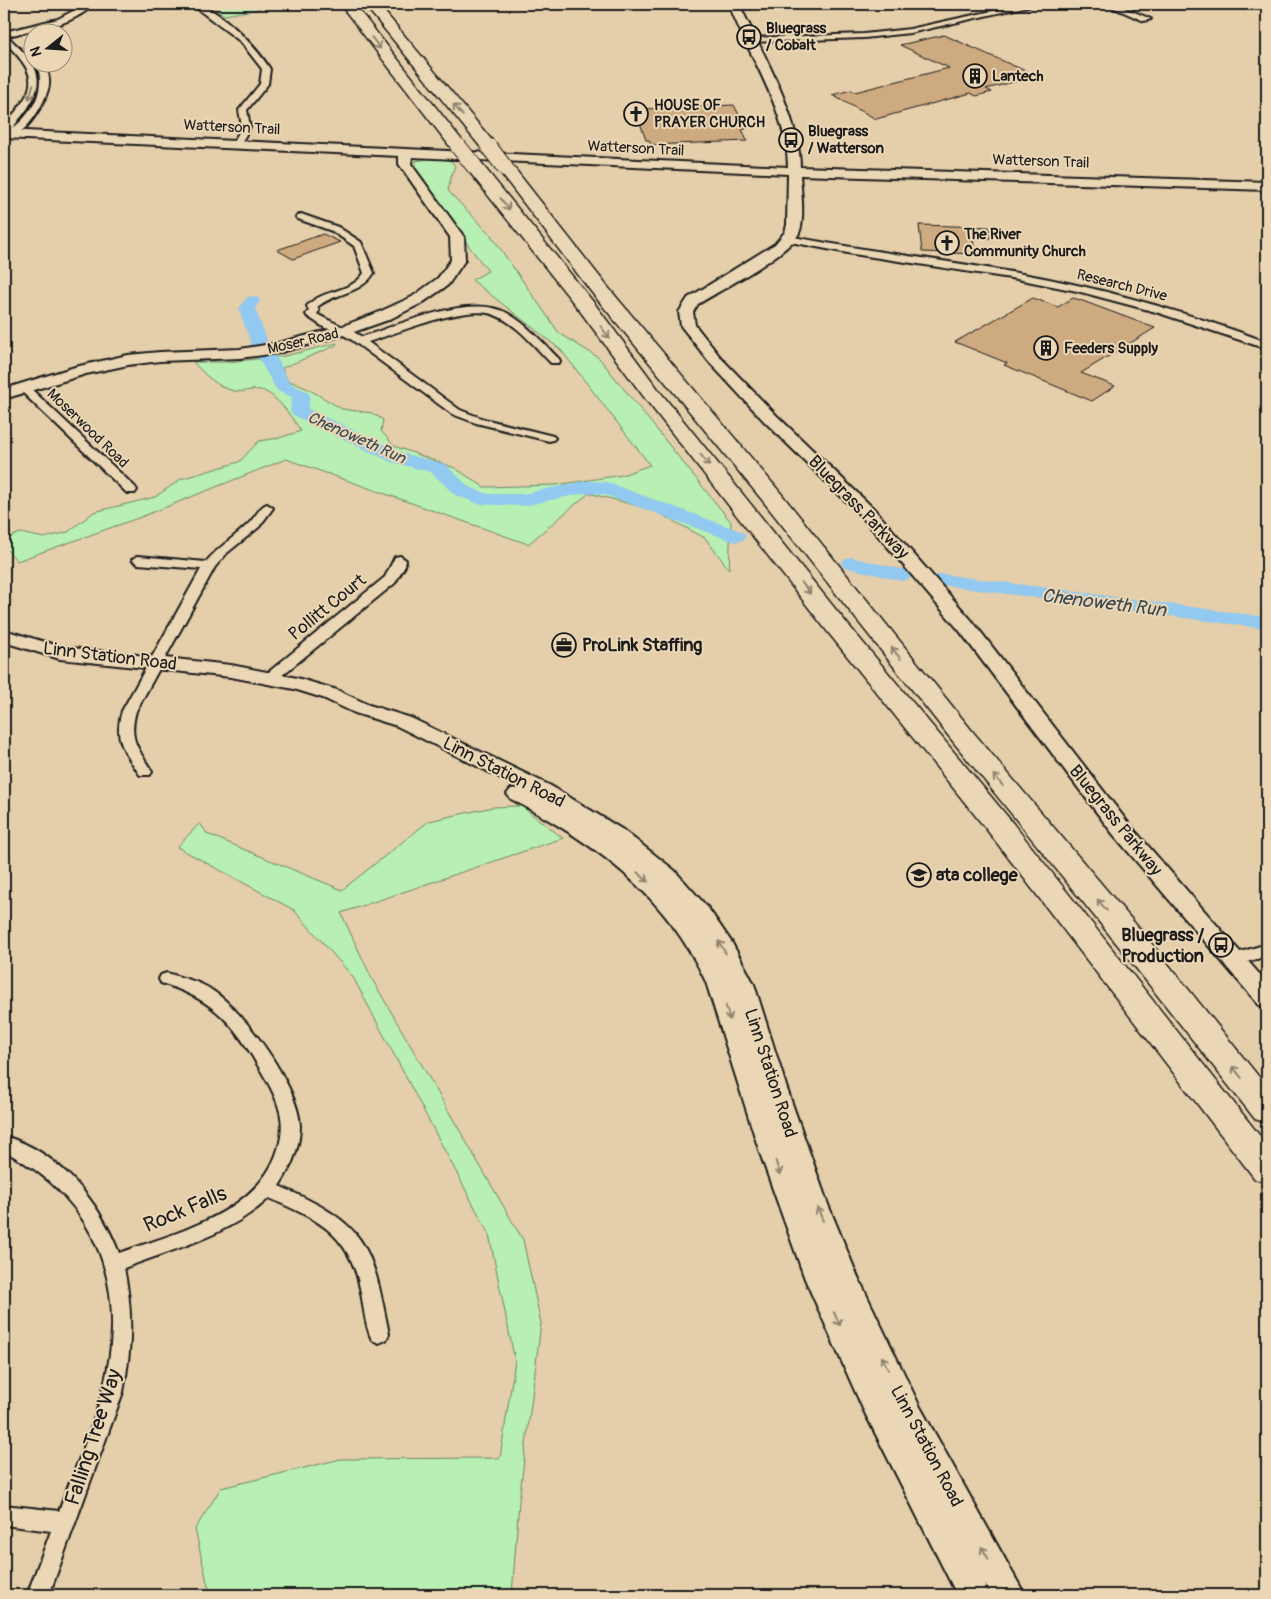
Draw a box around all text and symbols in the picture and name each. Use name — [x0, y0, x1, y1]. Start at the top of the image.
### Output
place label: Bluegrass / Cobalt — [766, 19, 827, 55]
north arrow — [22, 22, 72, 72]
bus stop icon: Bluegrass / Cobalt — [736, 24, 762, 50]
one-way arrow — [371, 36, 382, 49]
text: N — [27, 45, 46, 59]
building icon: Lantech — [962, 63, 988, 89]
place label: Lantech — [992, 67, 1043, 86]
one-way arrow — [26, 84, 36, 100]
place label: HOUSE OF PRAYER CHURCH — [654, 96, 766, 132]
church icon: HOUSE OF PRAYER CHURCH — [623, 101, 649, 127]
one-way arrow — [452, 103, 463, 116]
street label: Watterson Trail — [183, 115, 281, 140]
place label: Bluegrass / Watterson — [808, 122, 884, 158]
bus stop icon: Bluegrass / Watterson — [778, 127, 804, 153]
street label: Watterson Trail — [587, 136, 685, 161]
street label: Watterson Trail — [992, 150, 1090, 173]
one-way arrow — [500, 197, 510, 211]
place label: The River Community Church — [963, 225, 1086, 261]
church icon: The River Community Church — [934, 230, 960, 256]
street label: Research Drive — [1075, 265, 1170, 306]
street label: Moser Road — [266, 324, 341, 359]
one-way arrow — [600, 325, 610, 339]
building icon: Feeders Supply — [1033, 335, 1059, 361]
place label: Feeders Supply — [1064, 339, 1159, 358]
street label: Moserwood Road — [43, 385, 132, 472]
water label: Chenoweth Run — [304, 407, 410, 469]
street label: Bluegrass Parkway — [803, 450, 914, 564]
one-way arrow — [699, 454, 710, 467]
street label: Pollitt Court — [284, 569, 371, 646]
one-way arrow — [800, 581, 811, 594]
water label: Chenoweth Run — [1040, 583, 1169, 623]
office icon: ProLink Staffing — [551, 632, 577, 658]
place label: ProLink Staffing — [582, 634, 702, 657]
street label: Linn Station Road — [42, 637, 178, 676]
one-way arrow — [891, 647, 902, 660]
street label: Linn Station Road — [439, 732, 569, 813]
street label: Bluegrass Parkway — [1064, 760, 1168, 881]
one-way arrow — [992, 773, 1004, 786]
school or university icon: ata college — [906, 862, 932, 888]
place label: ata college — [936, 864, 1019, 887]
one-way arrow — [637, 872, 650, 883]
one-way arrow — [1096, 899, 1107, 912]
place label: Bluegrass / Production — [1121, 924, 1205, 968]
bus stop icon: Bluegrass / Production — [1208, 932, 1234, 958]
one-way arrow — [717, 941, 727, 955]
one-way arrow — [724, 1005, 734, 1021]
street label: Linn Station Road — [739, 1006, 802, 1141]
one-way arrow — [1231, 1066, 1242, 1079]
one-way arrow — [774, 1160, 783, 1175]
street label: Rock Falls — [139, 1180, 232, 1239]
one-way arrow — [814, 1207, 824, 1222]
one-way arrow — [833, 1311, 843, 1326]
one-way arrow — [879, 1356, 889, 1371]
street label: Falling Tree Way — [59, 1366, 128, 1509]
street label: Linn Station Road — [885, 1382, 968, 1511]
one-way arrow — [980, 1546, 990, 1561]

